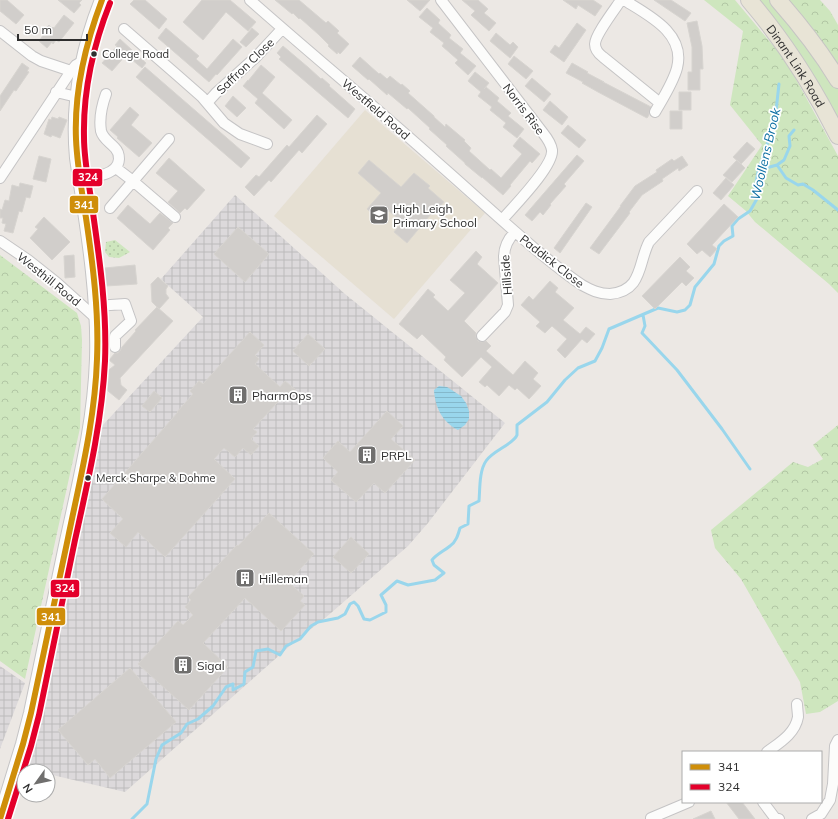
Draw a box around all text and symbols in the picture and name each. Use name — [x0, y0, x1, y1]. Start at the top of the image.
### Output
scale bar — [18, 16, 87, 42]
street label: Dinant Link Road — [764, 21, 829, 110]
text: 50 m — [24, 22, 52, 37]
street label: Saffron Close — [213, 35, 277, 97]
place label: College Road — [102, 47, 169, 61]
marker: College Road — [89, 49, 99, 59]
street label: Westfield Road — [339, 75, 413, 143]
street label: Norris Rise — [500, 80, 548, 138]
water label: Woollens Brook — [747, 106, 783, 202]
line badge: 324 — [72, 168, 103, 187]
text: 324 — [78, 170, 98, 184]
line badge: 341 — [69, 195, 99, 214]
text: 341 — [74, 198, 94, 212]
place label: High Leigh Primary School — [393, 201, 477, 230]
school or university icon: High Leigh Primary School — [368, 204, 390, 226]
street label: Paddick Close — [517, 231, 587, 291]
street label: Westhill Road — [14, 249, 84, 309]
street label: Hillside — [497, 254, 515, 296]
building icon: PharmOps — [227, 384, 249, 406]
place label: PharmOps — [252, 388, 311, 403]
building icon: PRPL — [356, 444, 378, 466]
place label: PRPL — [381, 448, 412, 463]
place label: Merck Sharpe & Dohme — [96, 471, 216, 485]
marker: Merck Sharpe & Dohme — [83, 473, 93, 483]
building icon: Hilleman — [234, 567, 256, 589]
place label: Hilleman — [259, 571, 308, 586]
line badge: 324 — [50, 579, 80, 598]
text: 324 — [55, 581, 75, 595]
line badge: 341 — [36, 607, 66, 626]
text: 341 — [41, 610, 61, 624]
building icon: Sigal — [172, 654, 194, 676]
place label: Sigal — [197, 658, 225, 673]
legend — [682, 751, 822, 803]
text: 341 — [718, 759, 740, 774]
north arrow — [16, 763, 56, 803]
text: 324 — [718, 779, 740, 794]
text: N — [19, 781, 36, 796]

